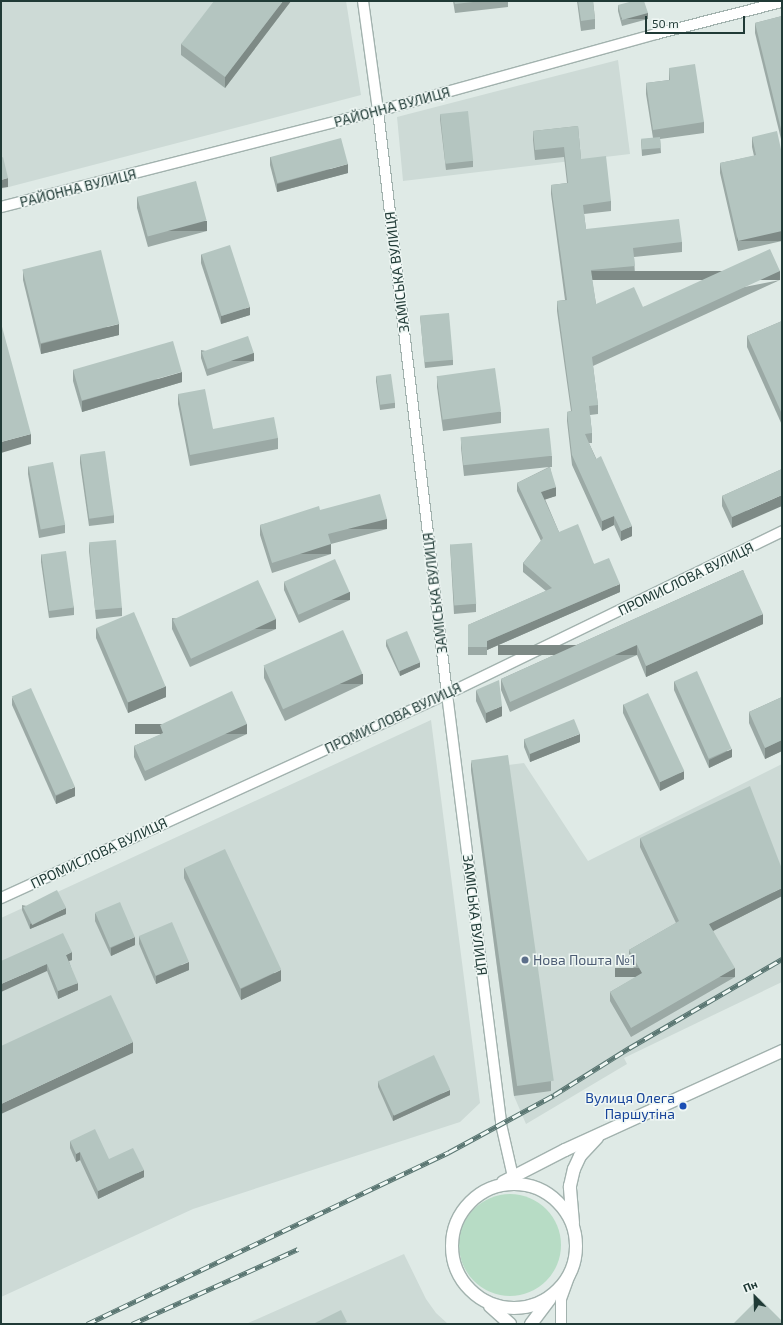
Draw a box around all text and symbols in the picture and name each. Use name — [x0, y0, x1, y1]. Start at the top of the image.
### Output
scale bar — [647, 8, 747, 34]
text: 50 m — [652, 16, 679, 30]
street label: РАЙОННА ВУЛИЦЯ — [332, 83, 452, 131]
street label: РАЙОННА ВУЛИЦЯ — [18, 165, 138, 211]
street label: ЗАМІСЬКА ВУЛИЦЯ — [381, 210, 413, 334]
street label: ЗАМІСЬКА ВУЛИЦЯ — [419, 531, 451, 655]
street label: ПРОМИСЛОВА ВУЛИЦЯ — [615, 539, 757, 619]
street label: ПРОМИСЛОВА ВУЛИЦЯ — [322, 679, 464, 757]
street label: ПРОМИСЛОВА ВУЛИЦЯ — [28, 814, 170, 892]
street label: ЗАМІСЬКА ВУЛИЦЯ — [459, 853, 491, 977]
place label: Нова Пошта №1 — [533, 952, 636, 968]
marker: Нова Пошта №1 — [520, 955, 530, 965]
place label: Вулиця Олега Паршутіна — [585, 1090, 675, 1122]
marker: Вулиця Олега Паршутіна — [678, 1101, 688, 1111]
north arrow — [735, 1277, 775, 1317]
text: Пн — [741, 1277, 759, 1294]

